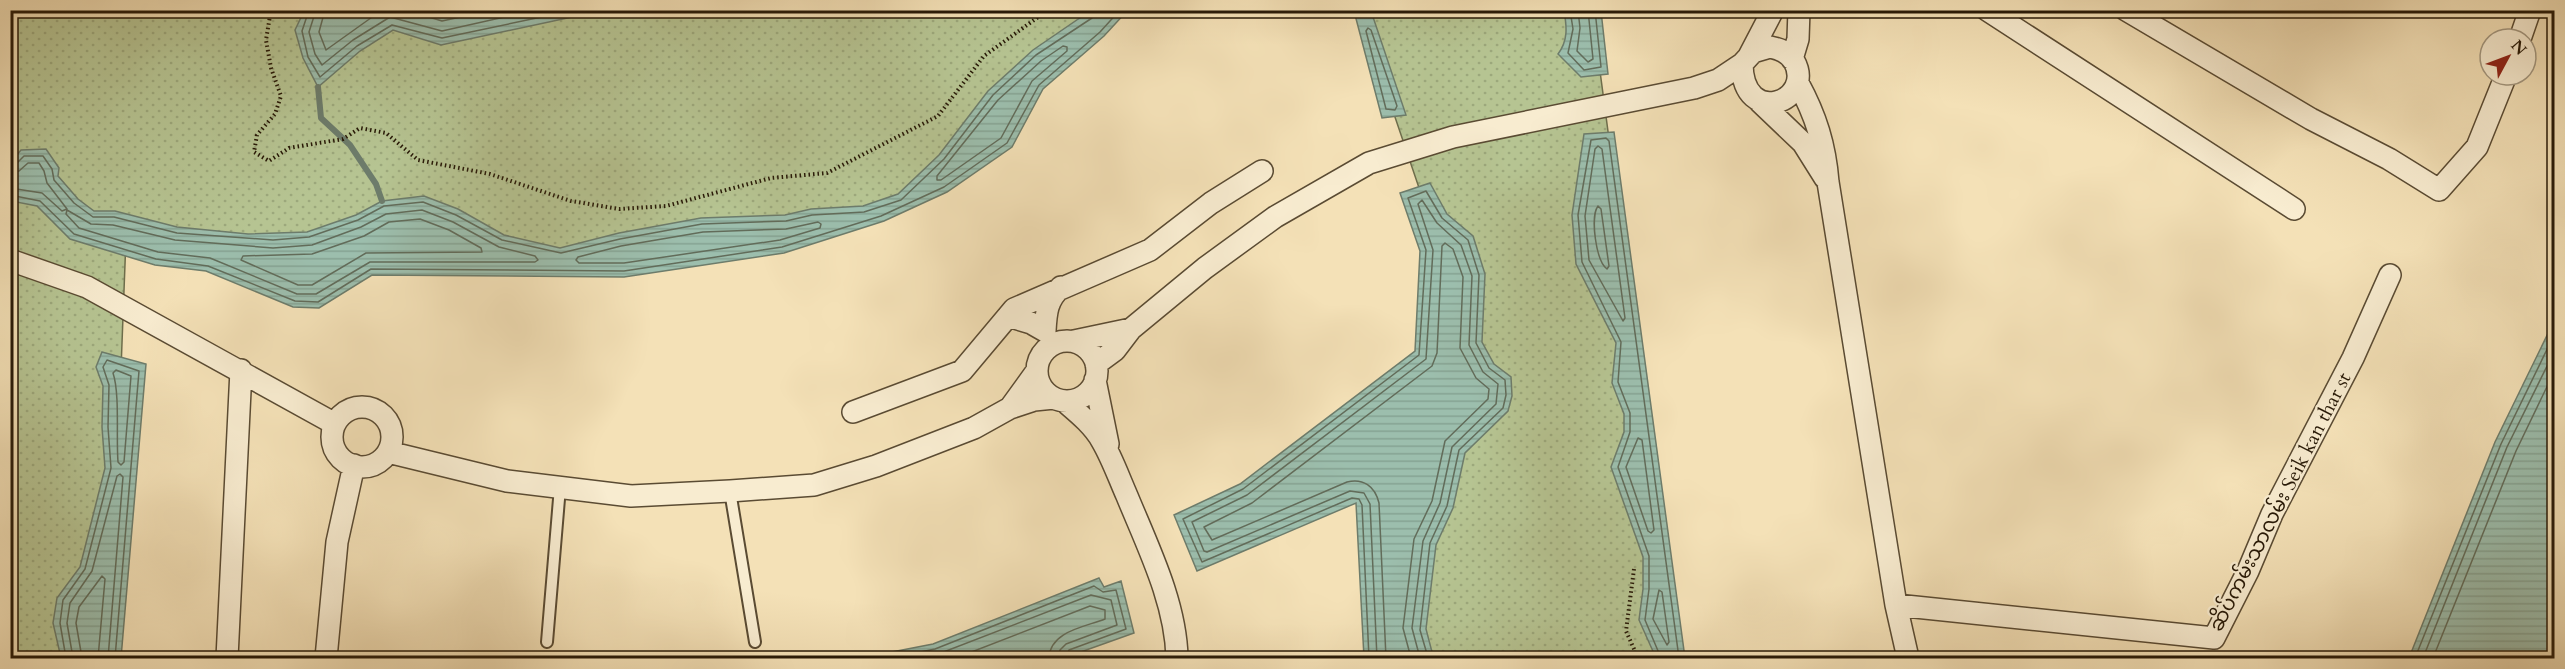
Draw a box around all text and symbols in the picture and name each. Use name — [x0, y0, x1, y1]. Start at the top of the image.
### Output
north arrow — [2478, 27, 2538, 87]
text: N — [2506, 35, 2531, 60]
street label: ဆိပ်ကမ်းသာလမ်း Seik kan thar st — [2202, 367, 2358, 636]

